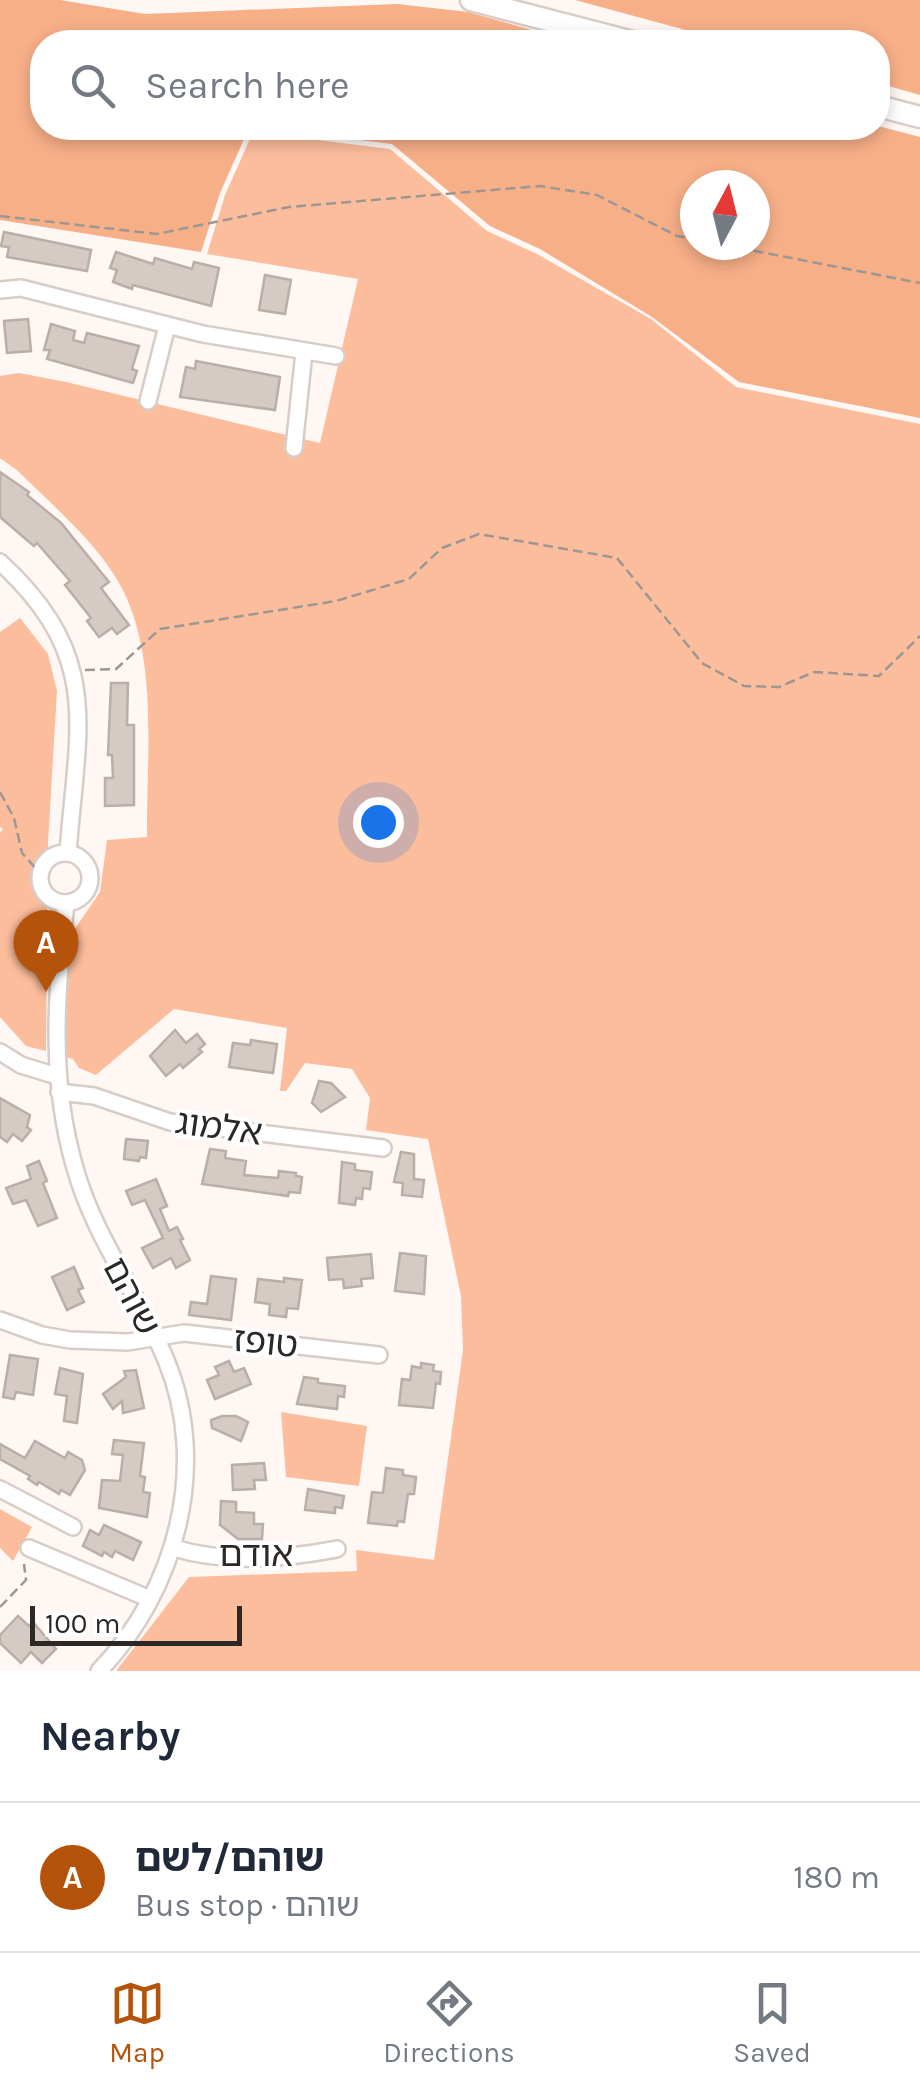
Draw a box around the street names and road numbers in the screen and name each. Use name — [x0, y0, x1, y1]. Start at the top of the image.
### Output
street label: אלמוג — [173, 1101, 265, 1154]
street label: שוהם — [94, 1250, 169, 1342]
street label: טופז — [232, 1319, 300, 1366]
street label: אודם — [219, 1534, 293, 1575]

